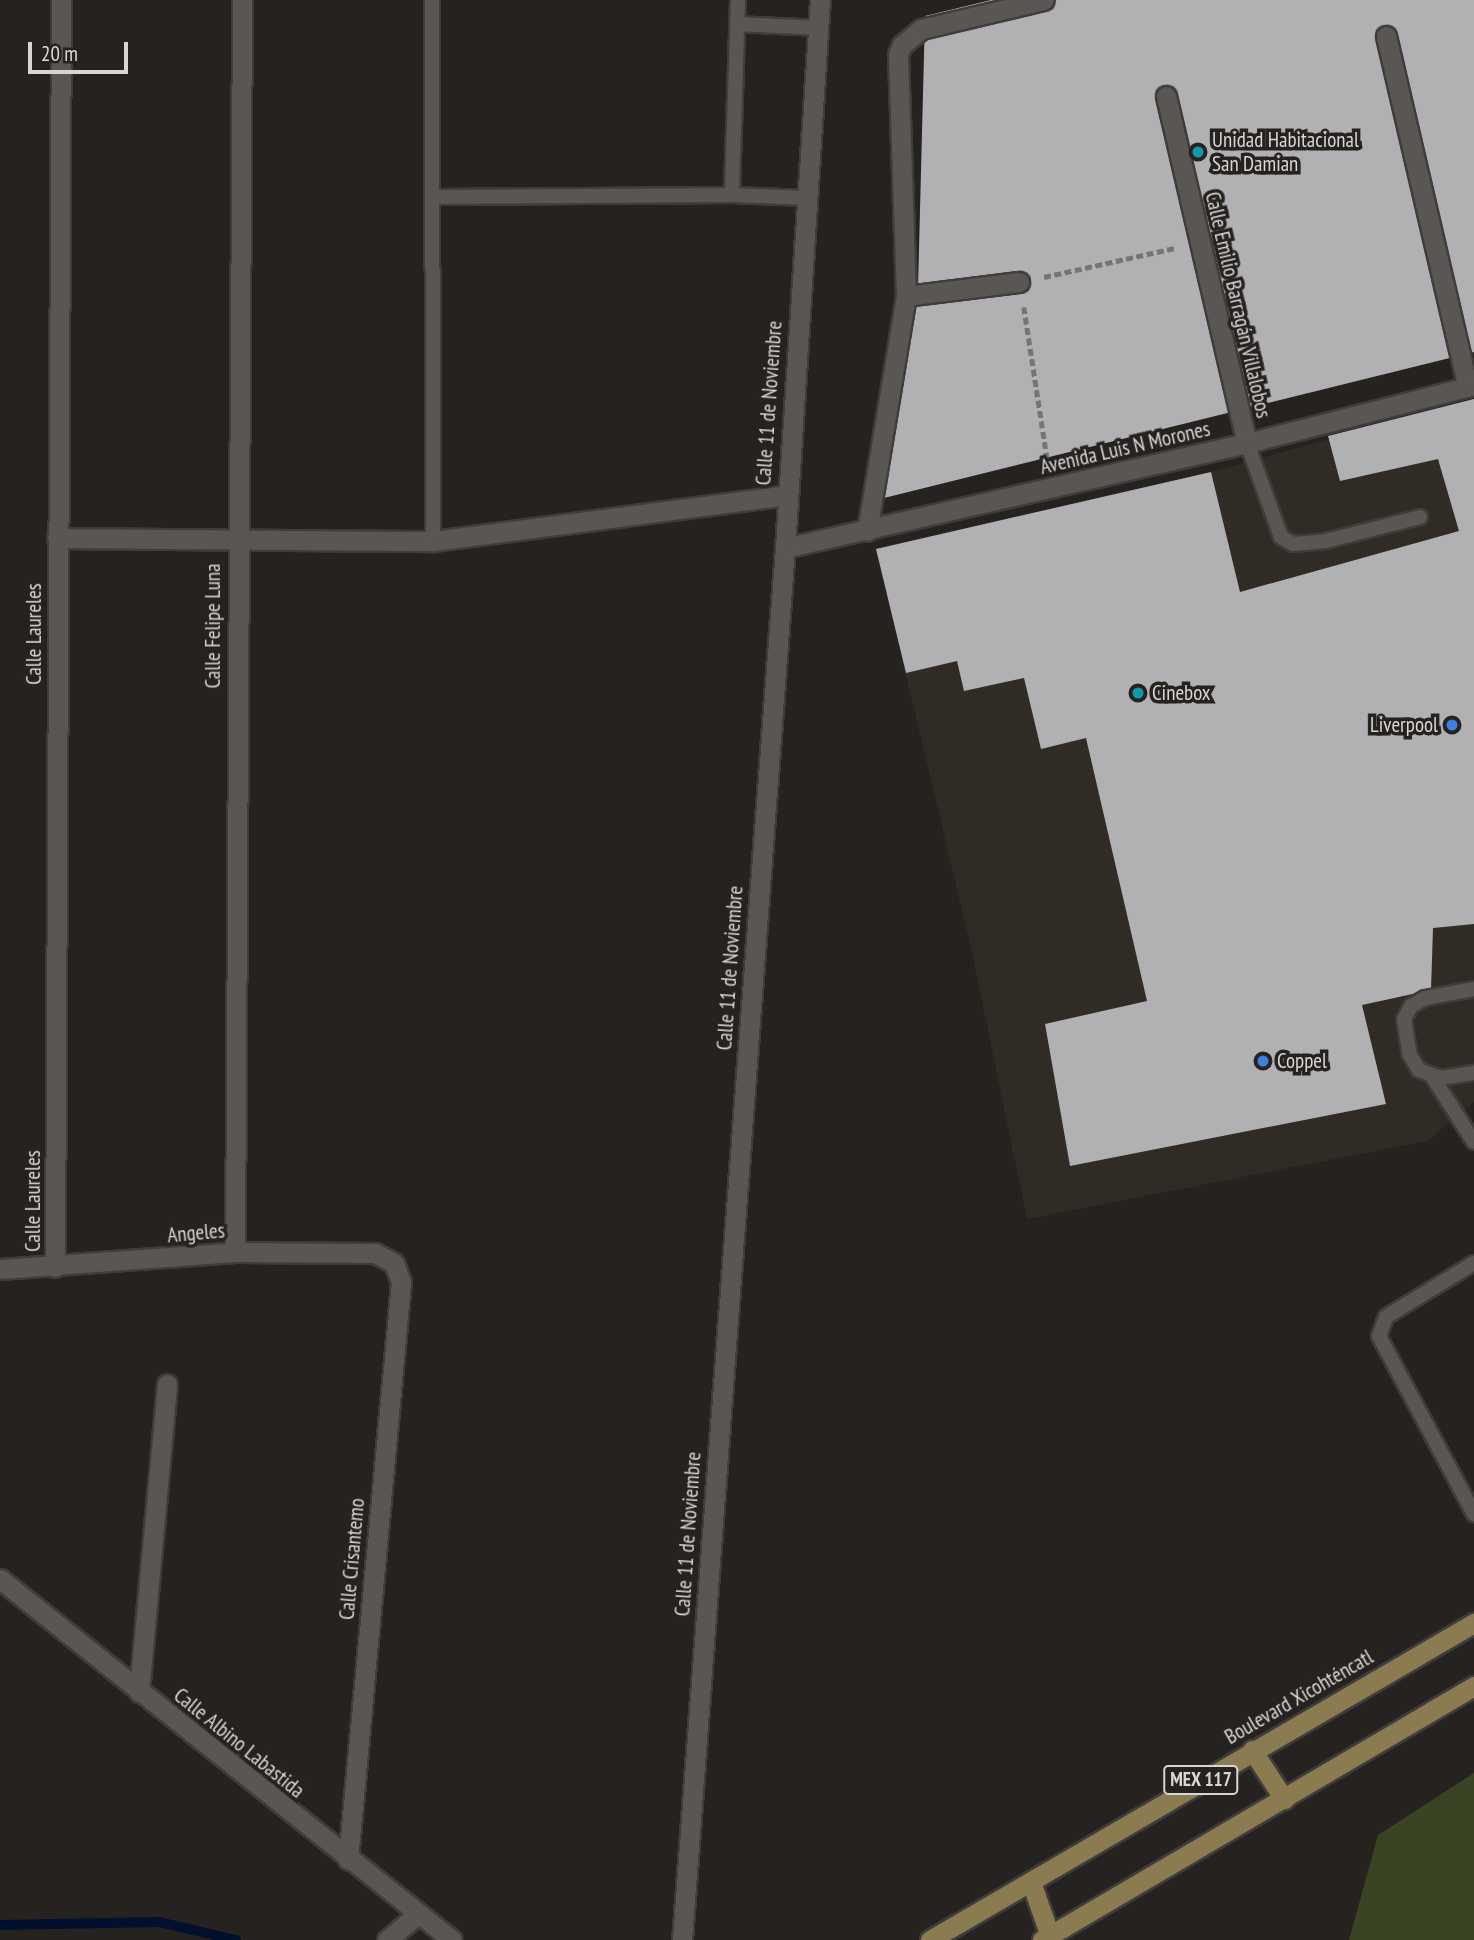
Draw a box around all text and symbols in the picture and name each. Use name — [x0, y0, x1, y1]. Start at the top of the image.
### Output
scale bar — [32, 28, 131, 72]
text: 20 m — [41, 40, 78, 67]
place label: Unidad Habitacional San Damian — [1212, 127, 1359, 177]
marker: Unidad Habitacional San Damian — [1190, 144, 1206, 160]
street label: Calle Emilio Barragán Villalobos — [1200, 189, 1276, 421]
street label: Calle 11 de Noviembre — [751, 320, 787, 486]
street label: Avenida Luis N Morones — [1038, 416, 1212, 480]
street label: Calle Felipe Luna — [200, 564, 226, 688]
street label: Calle Laureles — [21, 583, 47, 685]
place label: Cinebox — [1152, 680, 1211, 706]
marker: Cinebox — [1130, 685, 1146, 701]
place label: Liverpool — [1370, 712, 1438, 738]
marker: Liverpool — [1444, 717, 1460, 733]
street label: Calle 11 de Noviembre — [712, 885, 748, 1051]
place label: Coppel — [1277, 1048, 1327, 1074]
marker: Coppel — [1255, 1053, 1271, 1069]
street label: Calle Laureles — [20, 1150, 46, 1252]
street label: Angeles — [166, 1218, 226, 1248]
street label: Calle 11 de Noviembre — [670, 1451, 706, 1617]
street label: Calle Crisantemo — [334, 1497, 370, 1621]
street label: Boulevard Xicohténcatl — [1220, 1644, 1378, 1750]
street label: Calle Albino Labastida — [168, 1682, 310, 1804]
road number: MEX 117 — [1162, 1764, 1240, 1796]

